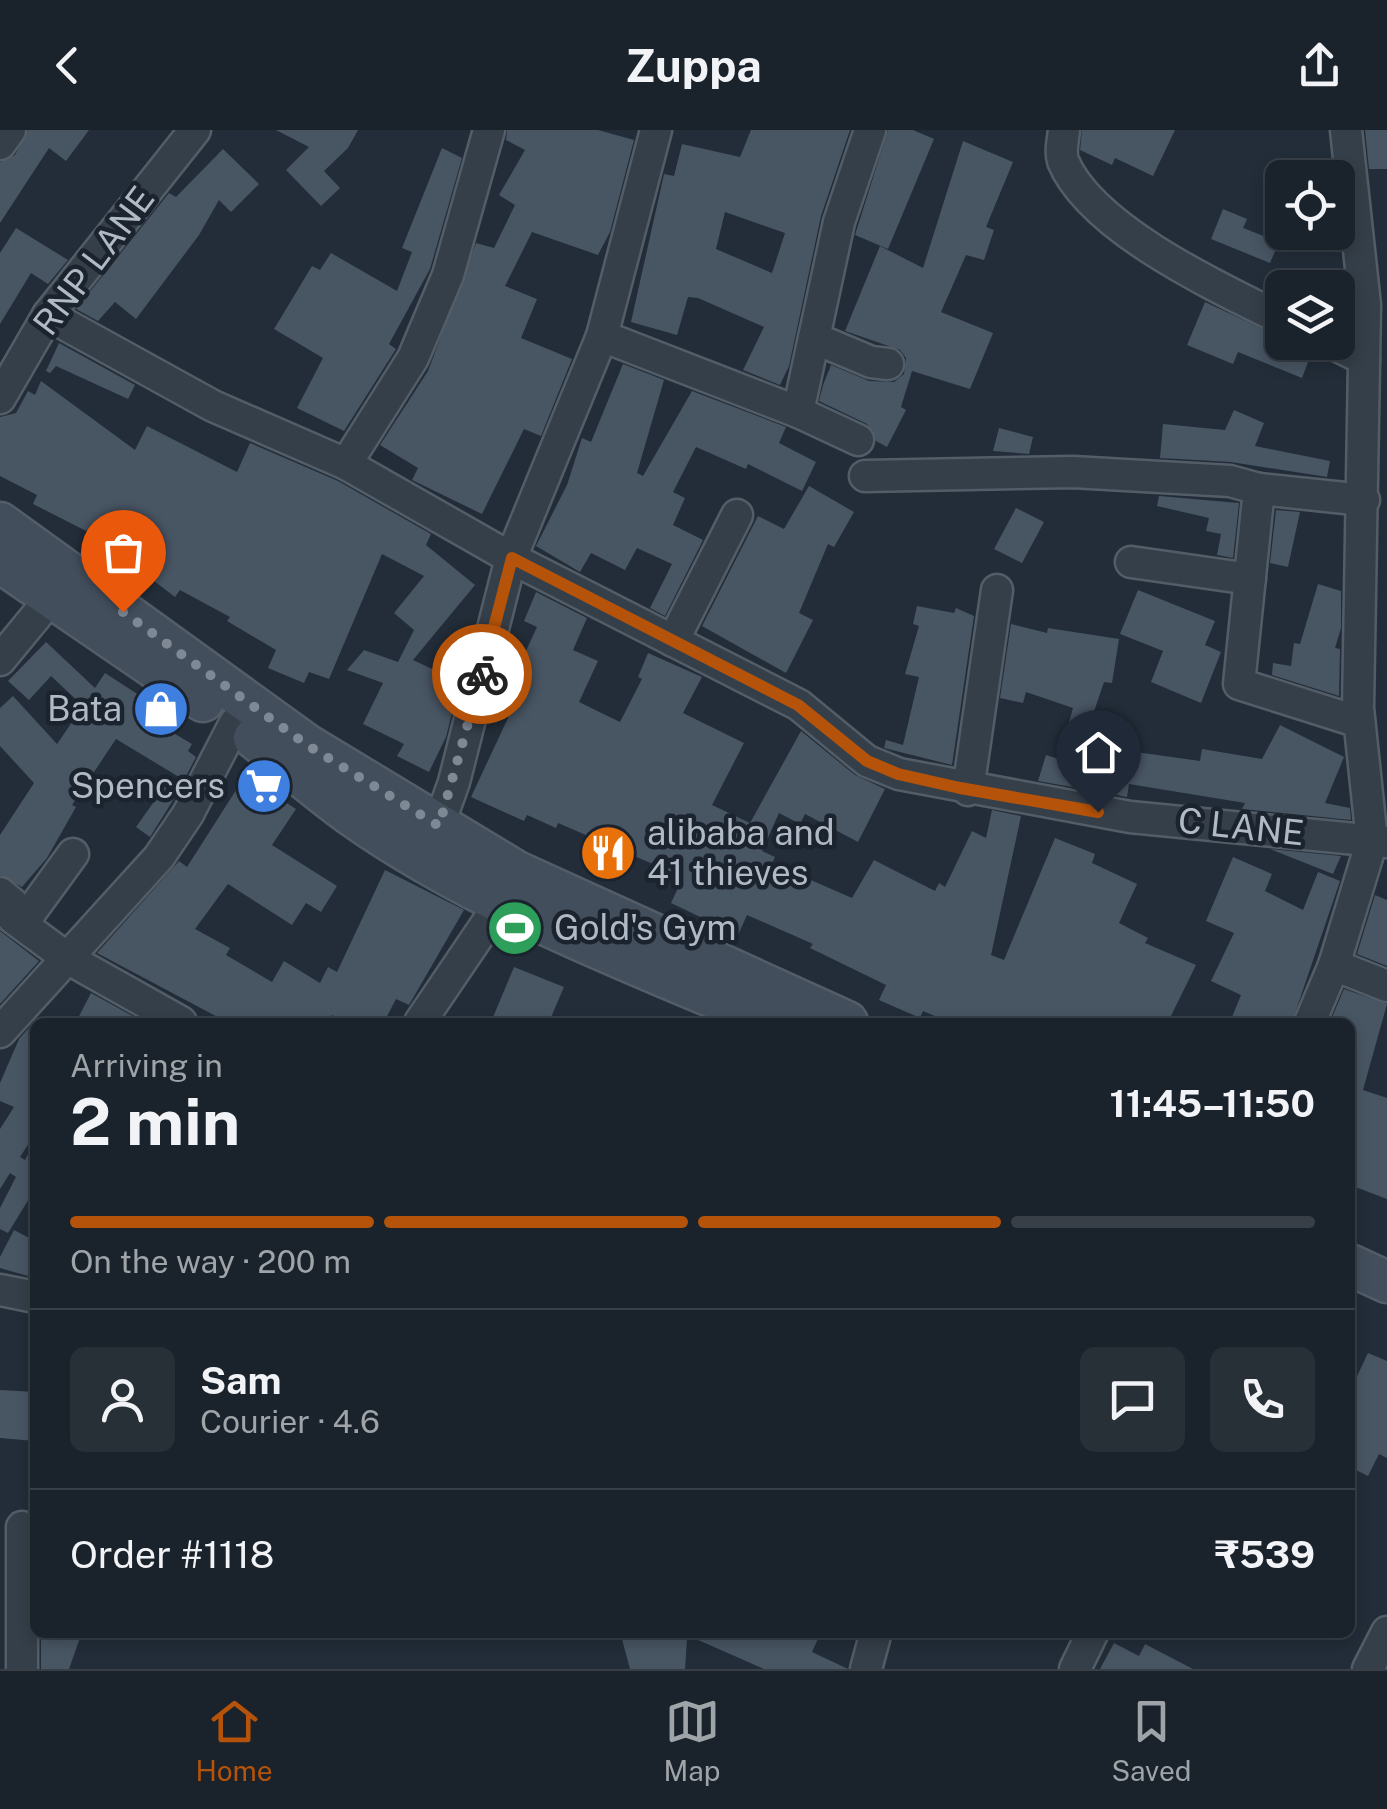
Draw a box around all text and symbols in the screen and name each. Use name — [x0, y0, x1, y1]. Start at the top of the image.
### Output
icon: back — [40, 38, 95, 93]
icon: share — [1292, 38, 1347, 93]
text: Zuppa — [625, 39, 762, 92]
map controls — [1265, 160, 1355, 360]
button: locate — [1265, 160, 1355, 250]
street label: RNP LANE — [25, 179, 162, 343]
button: layers — [1265, 270, 1355, 360]
pin — [81, 510, 166, 613]
icon: bag — [96, 525, 151, 580]
courier — [432, 624, 532, 724]
icon: bike — [455, 647, 510, 702]
shop icon: Bata — [131, 679, 191, 739]
place label: Bata — [47, 688, 122, 729]
pin — [1056, 710, 1141, 813]
icon: home — [1071, 725, 1126, 780]
supermarket icon: Spencers — [234, 756, 294, 816]
place label: Spencers — [71, 765, 225, 806]
street label: C LANE — [1176, 800, 1306, 853]
place label: alibaba and 41 thieves — [647, 812, 835, 893]
restaurant icon: alibaba and 41 thieves — [578, 823, 638, 883]
sports icon: Gold's Gym — [485, 898, 545, 958]
place label: Gold's Gym — [554, 907, 737, 948]
text: Arriving in — [70, 1047, 223, 1084]
text: 11:45–11:50 — [1109, 1081, 1315, 1126]
text: 2 min — [70, 1083, 240, 1160]
text: On the way · 200 m — [70, 1243, 351, 1280]
button: person — [70, 1347, 175, 1452]
button: chat — [1080, 1347, 1185, 1452]
button: phone — [1210, 1347, 1315, 1452]
text: Sam — [200, 1358, 282, 1403]
text: Courier · 4.6 — [200, 1403, 380, 1440]
text: Order #1118 — [70, 1532, 274, 1577]
text: ₹539 — [1215, 1532, 1315, 1577]
tab: Home — [195, 1694, 273, 1787]
tab: Map — [664, 1694, 720, 1787]
tab: Saved — [1111, 1694, 1192, 1787]

